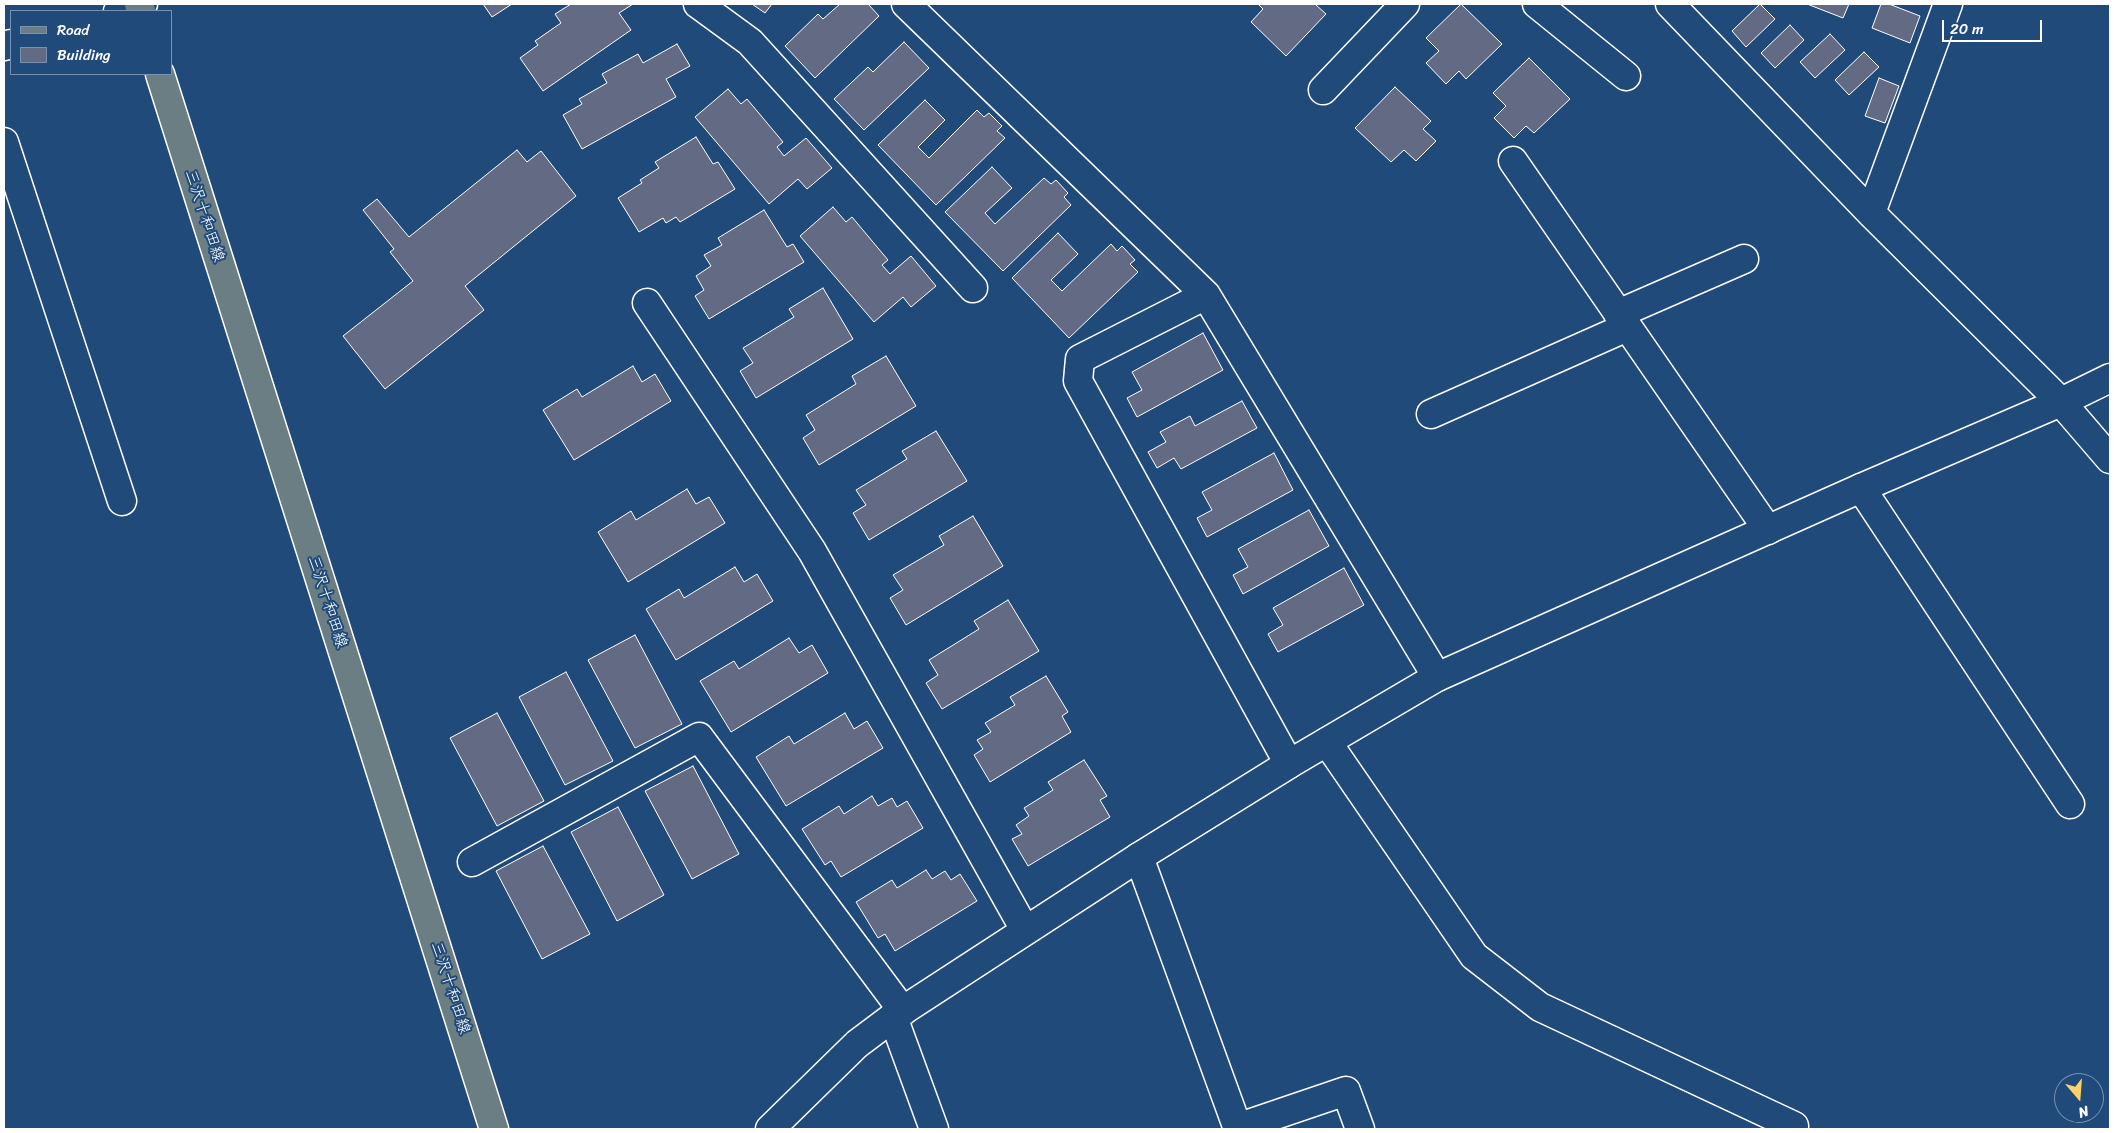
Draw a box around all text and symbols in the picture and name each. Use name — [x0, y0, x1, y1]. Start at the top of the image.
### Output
legend — [10, 10, 172, 75]
scale bar — [1944, 10, 2044, 42]
text: 20 m — [1950, 16, 1984, 42]
text: Road — [57, 17, 89, 43]
text: Building — [57, 42, 111, 68]
street label: 三沢十和田線 — [180, 167, 228, 265]
street label: 三沢十和田線 — [303, 553, 351, 651]
street label: 三沢十和田線 — [426, 939, 474, 1037]
north arrow — [2054, 1073, 2104, 1123]
text: N — [2075, 1098, 2092, 1125]

